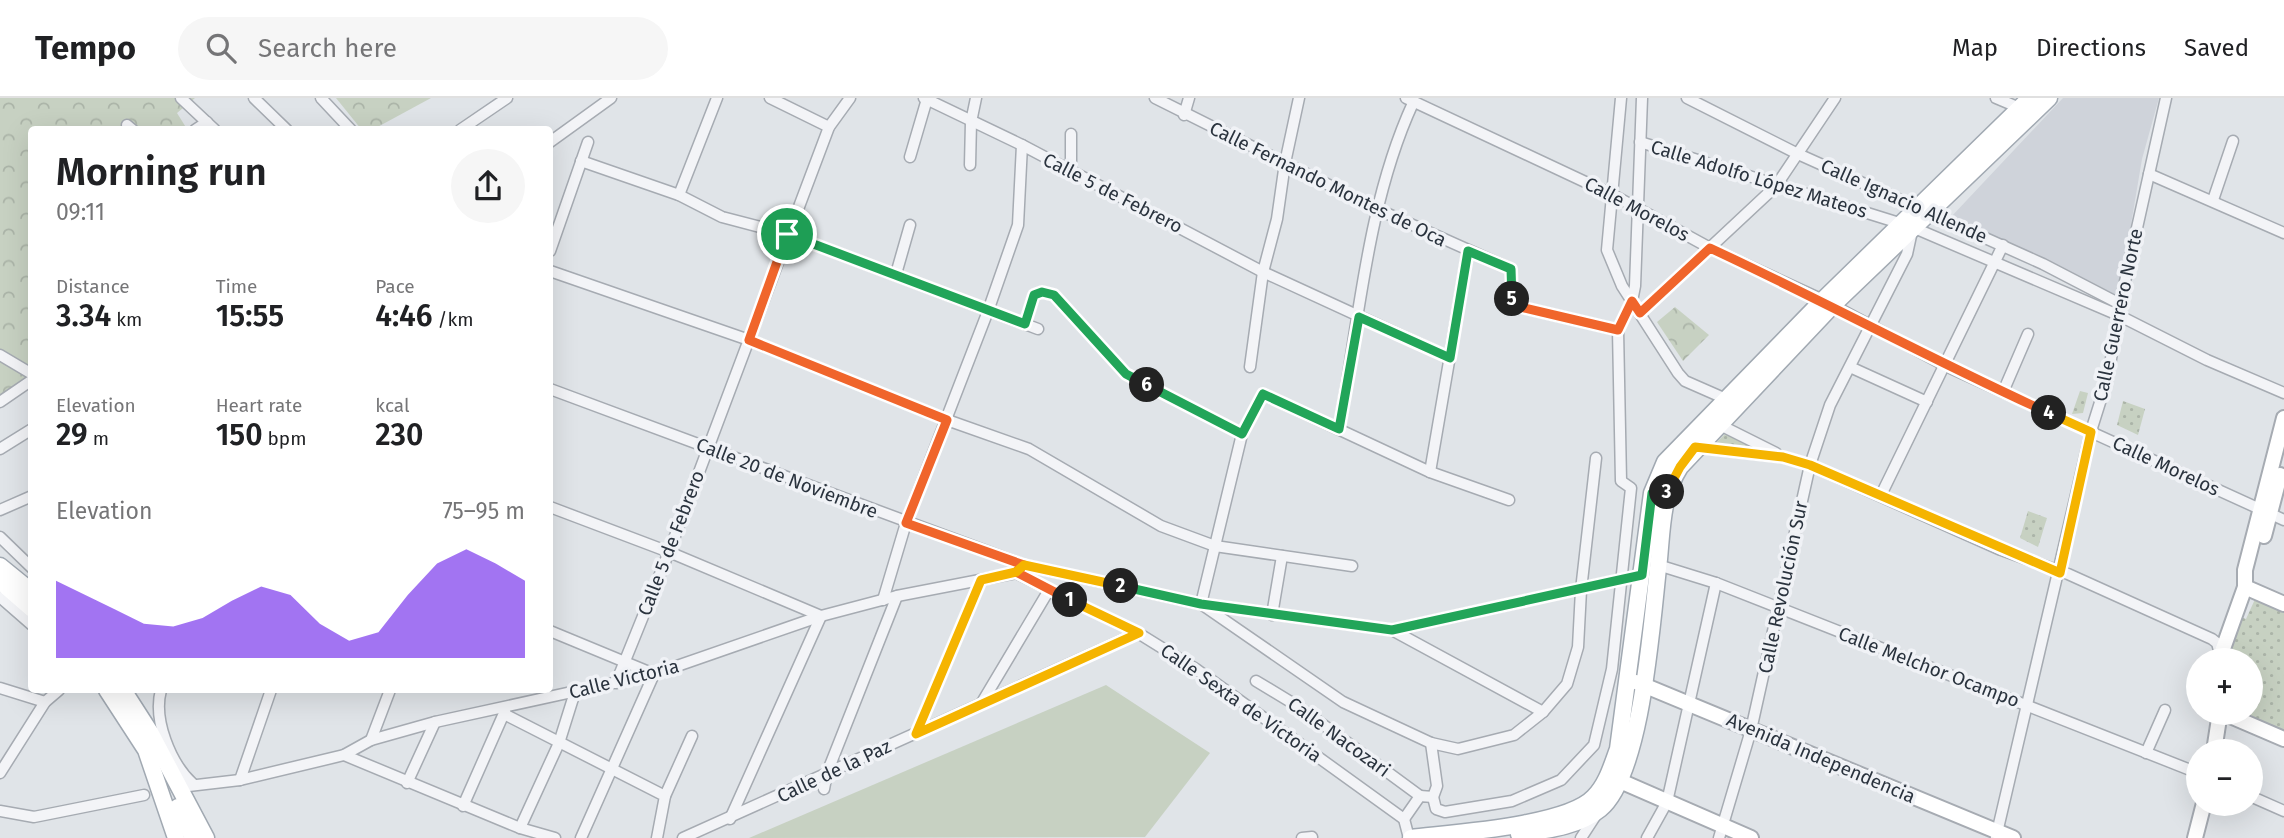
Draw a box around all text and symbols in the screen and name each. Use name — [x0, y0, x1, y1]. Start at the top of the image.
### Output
search box — [178, 17, 668, 80]
text: Tempo — [35, 28, 136, 68]
icon: search — [202, 29, 240, 67]
text: Search here — [258, 33, 397, 64]
text: Map — [1952, 34, 1998, 62]
text: Directions — [2036, 34, 2146, 62]
text: Saved — [2184, 34, 2249, 62]
street label: Calle Fernando Montes de Oca — [1206, 117, 1450, 251]
street label: Calle Adolfo López Mateos — [1648, 135, 1870, 223]
street label: Calle 5 de Febrero — [1039, 148, 1187, 238]
text: Morning run — [56, 149, 267, 195]
button: share — [451, 149, 525, 223]
street label: Calle Ignacio Allende — [1817, 154, 1991, 248]
street label: Calle Morelos — [1581, 172, 1693, 246]
text: 09:11 — [56, 198, 105, 226]
pin — [757, 204, 817, 264]
icon: arrive — [768, 215, 806, 253]
street label: Calle Guerrero Norte — [2088, 226, 2148, 404]
text: Distance — [56, 275, 130, 298]
text: Time — [216, 275, 257, 298]
text: Pace — [375, 275, 415, 298]
pin: 5 — [1494, 282, 1530, 316]
text: 5 — [1506, 287, 1517, 310]
text: 3.34 — [56, 298, 111, 334]
text: 15:55 — [216, 298, 284, 334]
text: 4:46 — [375, 298, 432, 334]
text: km — [111, 308, 142, 331]
text: /km — [432, 308, 473, 331]
pin: 6 — [1130, 368, 1164, 402]
text: 6 — [1141, 373, 1152, 396]
text: Elevation — [56, 394, 136, 417]
text: Heart rate — [216, 394, 302, 417]
text: kcal — [375, 394, 410, 417]
pin: 4 — [2032, 396, 2066, 430]
text: 4 — [2043, 401, 2054, 424]
text: 29 — [56, 417, 88, 453]
text: 150 — [216, 417, 263, 453]
text: 230 — [375, 417, 423, 453]
text: m — [88, 427, 109, 450]
text: bpm — [263, 427, 306, 450]
street label: Calle Morelos — [2109, 431, 2223, 501]
street label: Calle 20 de Noviembre — [693, 433, 881, 523]
street label: Calle 5 de Febrero — [633, 467, 709, 619]
pin: 3 — [1650, 474, 1684, 510]
text: 3 — [1662, 480, 1671, 503]
text: Elevation — [56, 497, 152, 525]
text: 75–95 m — [442, 497, 525, 525]
street label: Calle Revolución Sur — [1753, 498, 1813, 675]
pin: 2 — [1104, 568, 1138, 603]
text: 2 — [1116, 574, 1125, 597]
pin: 1 — [1052, 582, 1088, 618]
text: 1 — [1065, 588, 1074, 611]
street label: Calle Melchor Ocampo — [1835, 622, 2023, 712]
street label: Calle Sexta de Victoria — [1156, 639, 1326, 767]
map controls — [2186, 648, 2263, 816]
button: + — [2186, 648, 2263, 725]
street label: Calle Victoria — [567, 654, 681, 704]
street label: Calle Nacozari — [1283, 692, 1395, 782]
street label: Avenida Independencia — [1723, 708, 1919, 808]
street label: Calle de la Paz — [773, 735, 895, 807]
button: − — [2186, 739, 2263, 816]

